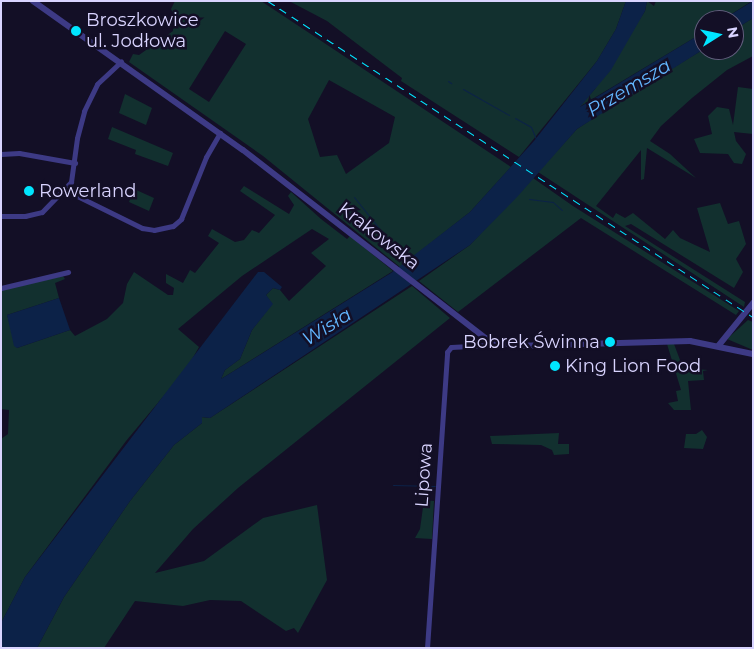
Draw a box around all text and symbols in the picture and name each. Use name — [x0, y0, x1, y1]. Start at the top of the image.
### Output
place label: Broszkowice ul. Jodłowa — [86, 10, 199, 52]
north arrow — [694, 10, 744, 60]
marker: Broszkowice ul. Jodłowa — [70, 25, 82, 37]
text: N — [723, 25, 743, 40]
water label: Przemsza — [583, 54, 675, 122]
place label: Rowerland — [39, 180, 136, 202]
marker: Rowerland — [23, 185, 35, 197]
street label: Krakowska — [334, 198, 424, 274]
water label: Wisła — [298, 303, 356, 351]
place label: Bobrek Świnna — [463, 331, 600, 353]
marker: Bobrek Świnna — [604, 336, 616, 348]
place label: King Lion Food — [565, 355, 701, 377]
marker: King Lion Food — [549, 360, 561, 372]
street label: Lipowa — [411, 442, 437, 508]

